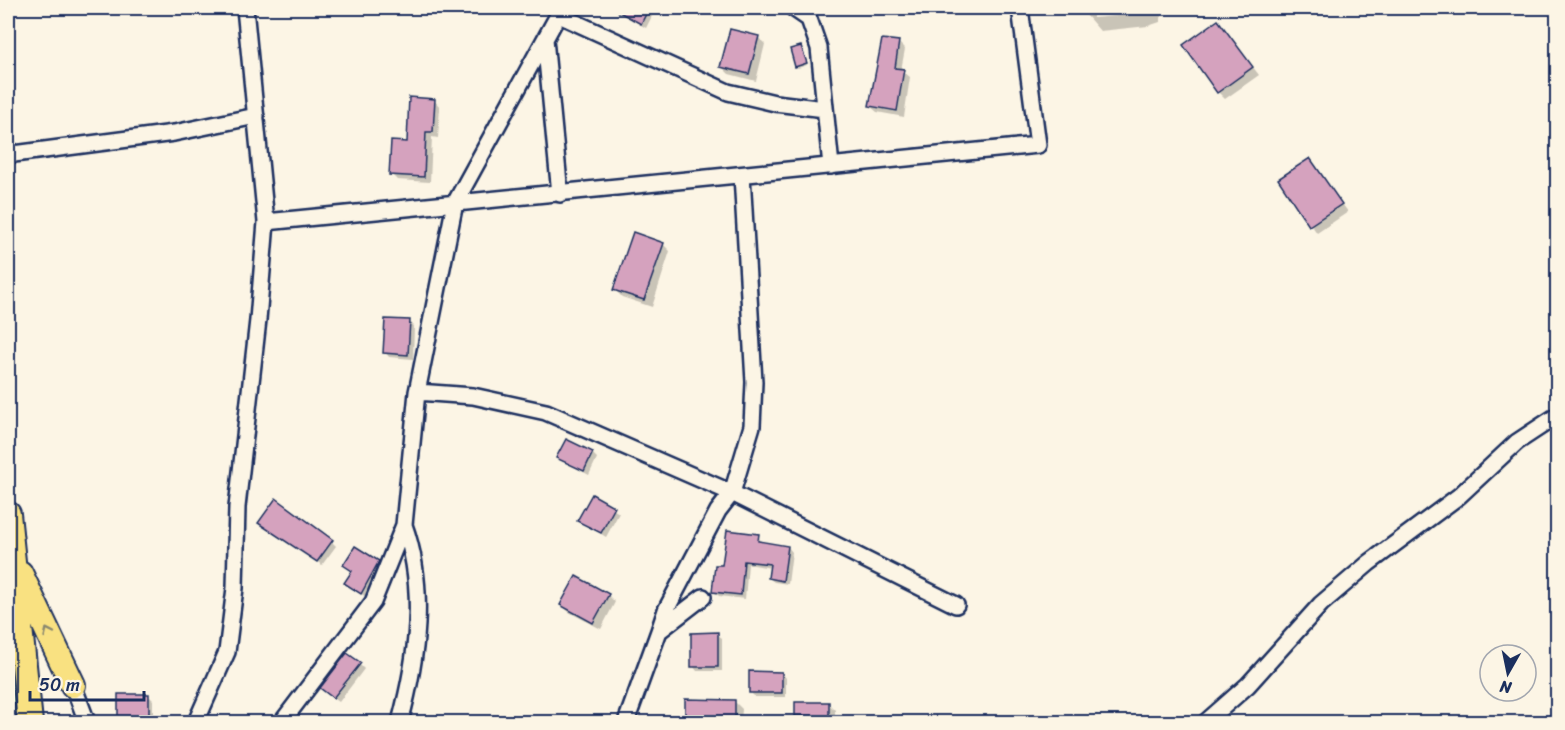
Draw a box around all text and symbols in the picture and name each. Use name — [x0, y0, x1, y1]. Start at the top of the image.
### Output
one-way arrow — [44, 627, 56, 638]
north arrow — [1478, 643, 1538, 703]
scale bar — [30, 664, 144, 702]
text: 50 m — [39, 669, 80, 701]
text: N — [1497, 672, 1514, 703]

